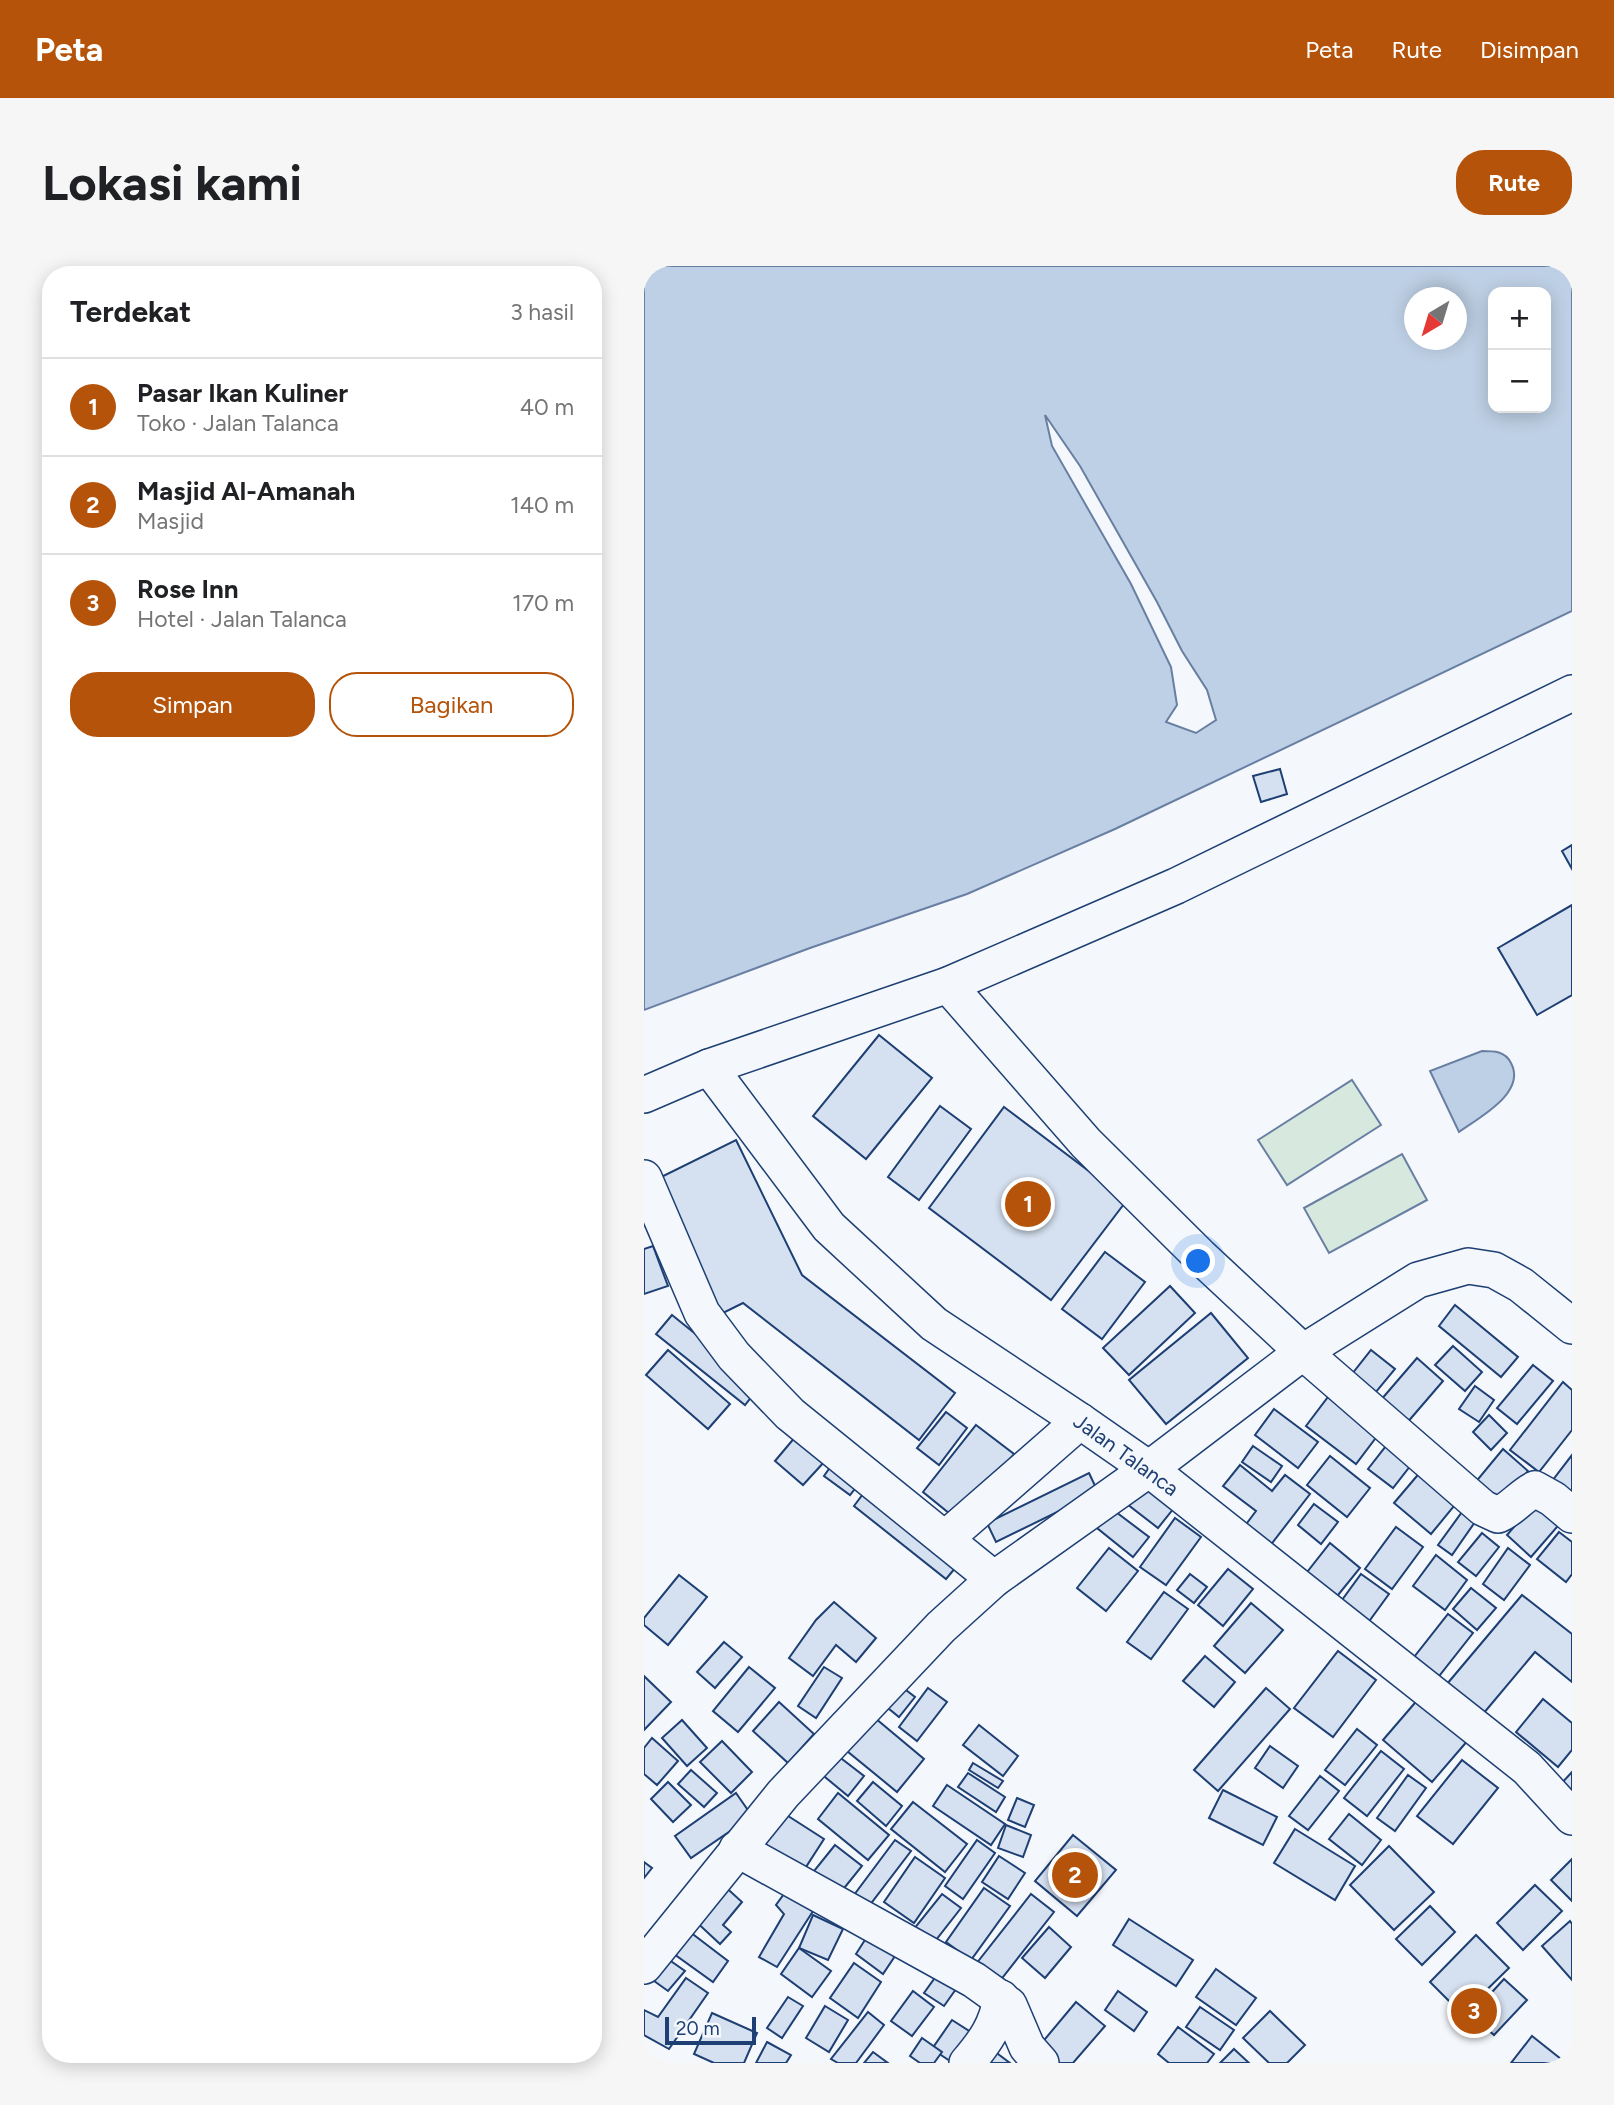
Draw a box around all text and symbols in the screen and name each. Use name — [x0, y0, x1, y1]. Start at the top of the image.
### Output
text: Peta — [35, 30, 103, 69]
text: Peta — [1305, 35, 1353, 64]
text: Rute — [1391, 35, 1442, 64]
text: Disimpan — [1480, 35, 1579, 64]
button: Rute — [1456, 150, 1572, 215]
text: Lokasi kami — [42, 153, 302, 212]
north arrow — [1404, 287, 1467, 350]
map controls — [1488, 287, 1551, 413]
button: + — [1488, 287, 1551, 350]
text: Terdekat — [70, 293, 191, 330]
text: 3 hasil — [510, 298, 574, 326]
button: − — [1488, 350, 1551, 413]
text: Pasar Ikan Kuliner — [137, 377, 348, 409]
text: 1 — [88, 393, 98, 421]
text: 40 m — [520, 393, 574, 421]
text: Toko · Jalan Talanca — [137, 409, 339, 437]
text: Masjid Al-Amanah — [137, 475, 355, 507]
text: 2 — [86, 491, 100, 519]
text: 140 m — [510, 491, 574, 519]
text: Masjid — [137, 507, 204, 535]
text: Rose Inn — [137, 573, 239, 605]
text: 3 — [87, 589, 99, 617]
text: 170 m — [512, 589, 574, 617]
text: Hotel · Jalan Talanca — [137, 605, 347, 633]
button: Simpan — [70, 672, 315, 737]
button: Bagikan — [329, 672, 574, 737]
pin: 1 — [1005, 1178, 1051, 1230]
your location — [1181, 1244, 1215, 1278]
street label: Jalan Talanca — [1069, 1408, 1184, 1501]
pin: 2 — [1052, 1849, 1098, 1901]
pin: 3 — [1451, 1985, 1497, 2037]
scale bar — [665, 2014, 756, 2046]
text: 20 m — [676, 2017, 720, 2040]

